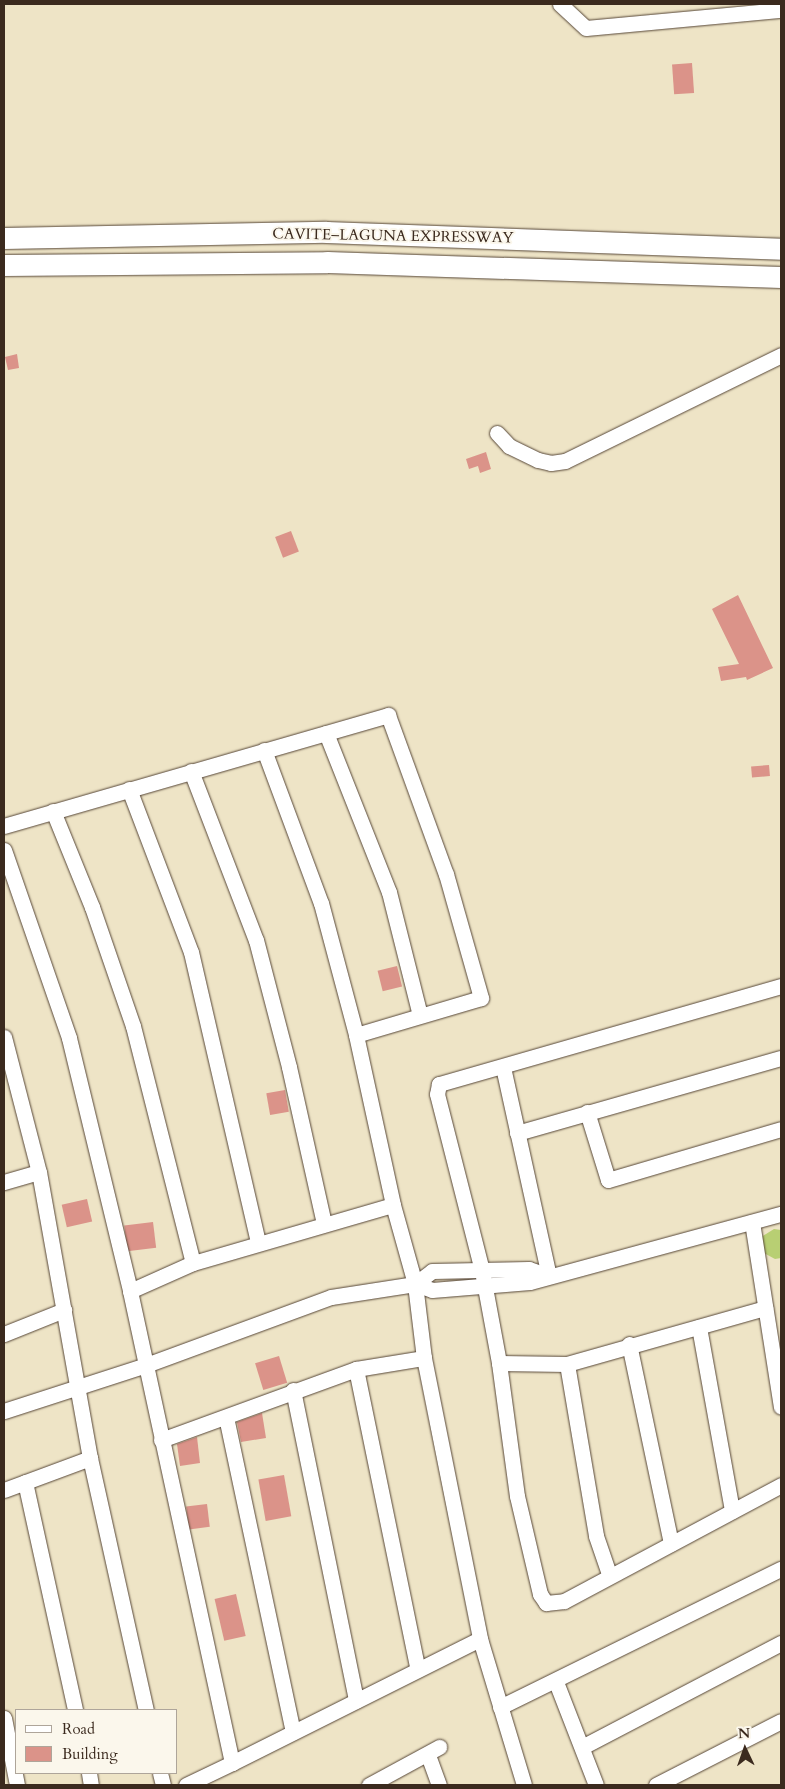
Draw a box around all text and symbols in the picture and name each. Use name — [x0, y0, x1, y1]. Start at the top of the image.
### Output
street label: CAVITE–LAGUNA EXPRESSWAY — [272, 225, 514, 247]
legend — [15, 1709, 178, 1774]
text: Road — [62, 1719, 95, 1739]
north arrow — [720, 1724, 770, 1774]
text: N — [738, 1724, 751, 1743]
text: Building — [62, 1744, 118, 1764]

